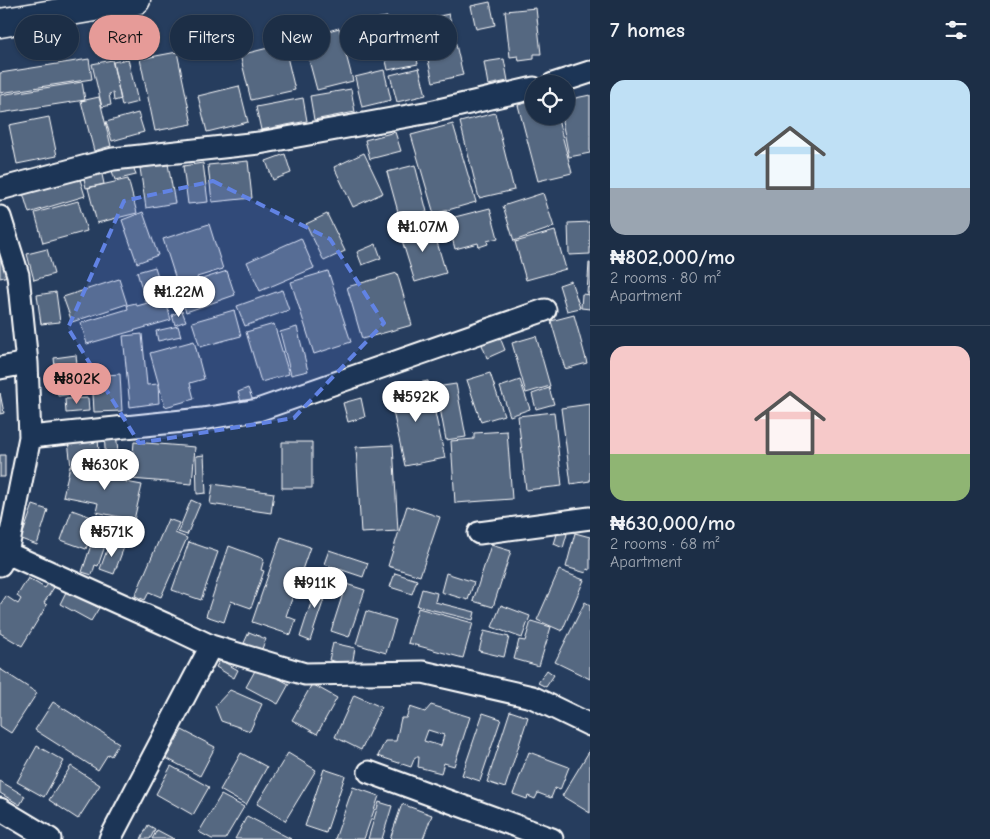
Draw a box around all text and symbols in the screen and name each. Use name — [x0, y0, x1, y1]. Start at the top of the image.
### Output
chip: Buy — [15, 15, 79, 60]
chip: Rent — [89, 15, 160, 60]
chip: Filters — [170, 15, 253, 60]
chip: New — [263, 15, 330, 60]
chip: Apartment — [340, 15, 457, 60]
icon: filters — [942, 16, 970, 44]
text: 7 homes — [610, 18, 685, 42]
map controls — [525, 75, 575, 125]
button: locate — [525, 75, 575, 125]
icon: home — [745, 113, 835, 203]
pin: ₦1.07M — [382, 210, 464, 253]
text: ₦1.07M — [398, 218, 448, 236]
text: ₦802,000/mo — [610, 245, 735, 269]
text: 2 rooms · 80 m² — [610, 269, 721, 287]
pin: ₦1.22M — [138, 276, 220, 318]
text: ₦1.22M — [154, 283, 204, 301]
text: Apartment — [610, 287, 682, 305]
pin: ₦802K — [42, 362, 112, 405]
text: ₦802K — [54, 370, 100, 388]
icon: home — [745, 378, 835, 468]
pin: ₦592K — [381, 380, 451, 423]
text: ₦592K — [393, 388, 439, 406]
pin: ₦630K — [70, 448, 140, 491]
text: ₦630K — [82, 456, 128, 474]
text: ₦630,000/mo — [610, 511, 735, 535]
pin: ₦571K — [77, 516, 147, 558]
text: ₦571K — [91, 523, 133, 541]
text: 2 rooms · 68 m² — [610, 535, 720, 553]
text: Apartment — [610, 553, 682, 571]
pin: ₦911K — [280, 566, 350, 609]
text: ₦911K — [294, 574, 336, 592]

